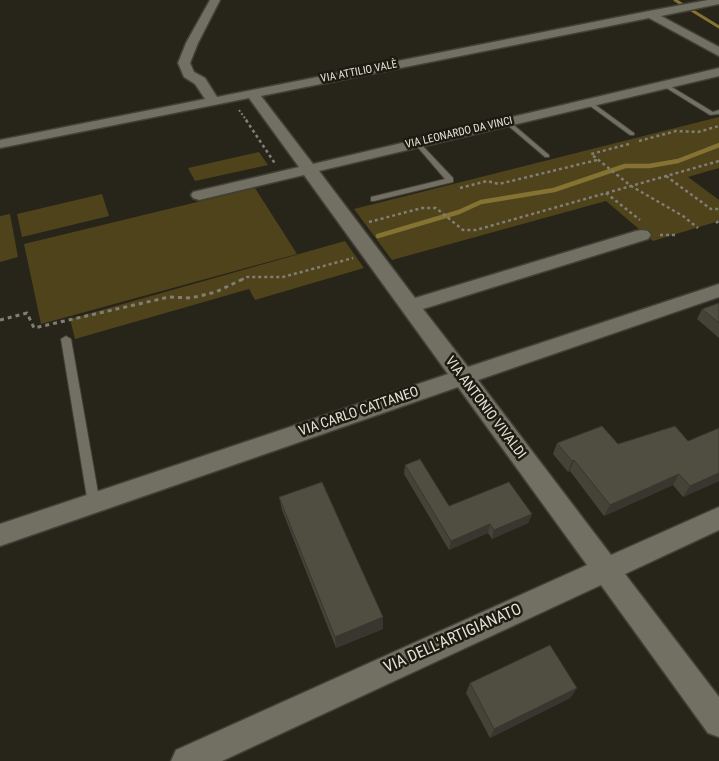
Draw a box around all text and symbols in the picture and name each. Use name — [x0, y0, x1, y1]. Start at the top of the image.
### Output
street label: VIA ATTILIO VALÈ — [320, 58, 398, 86]
street label: VIA LEONARDO DA VINCI — [404, 114, 514, 152]
street label: VIA ANTONIO VIVALDI — [441, 354, 529, 462]
street label: VIA CARLO CATTANEO — [297, 384, 421, 440]
street label: VIA DELL'ARTIGIANATO — [381, 600, 525, 678]

